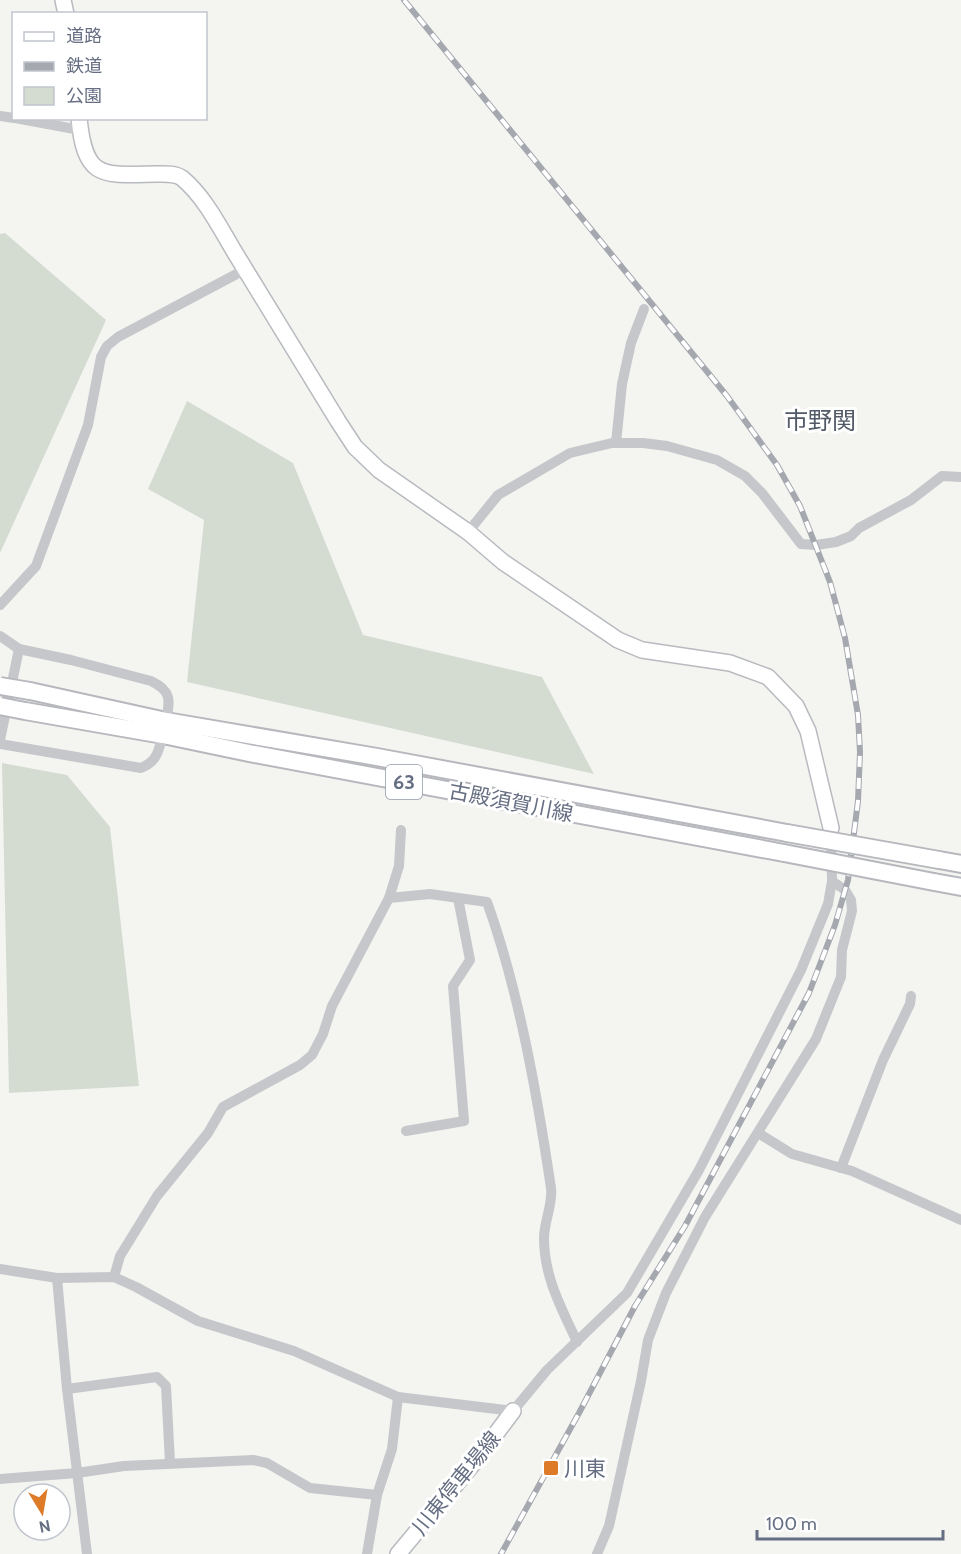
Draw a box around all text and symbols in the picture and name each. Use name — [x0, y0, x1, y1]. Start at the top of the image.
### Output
legend — [12, 12, 207, 120]
text: 道路 — [66, 25, 102, 47]
text: 鉄道 — [66, 55, 102, 77]
text: 公園 — [66, 85, 102, 107]
district label: 市野関 — [784, 406, 856, 435]
road number: 63 — [386, 765, 422, 799]
street label: 古殿須賀川線 — [447, 778, 575, 826]
street label: 川東停車場線 — [407, 1426, 505, 1540]
place label: 川東 — [564, 1456, 606, 1481]
marker: 川東 — [542, 1459, 560, 1477]
north arrow — [12, 1482, 72, 1542]
scale bar — [757, 1503, 943, 1541]
text: 100 m — [766, 1513, 817, 1535]
text: N — [37, 1516, 52, 1537]

